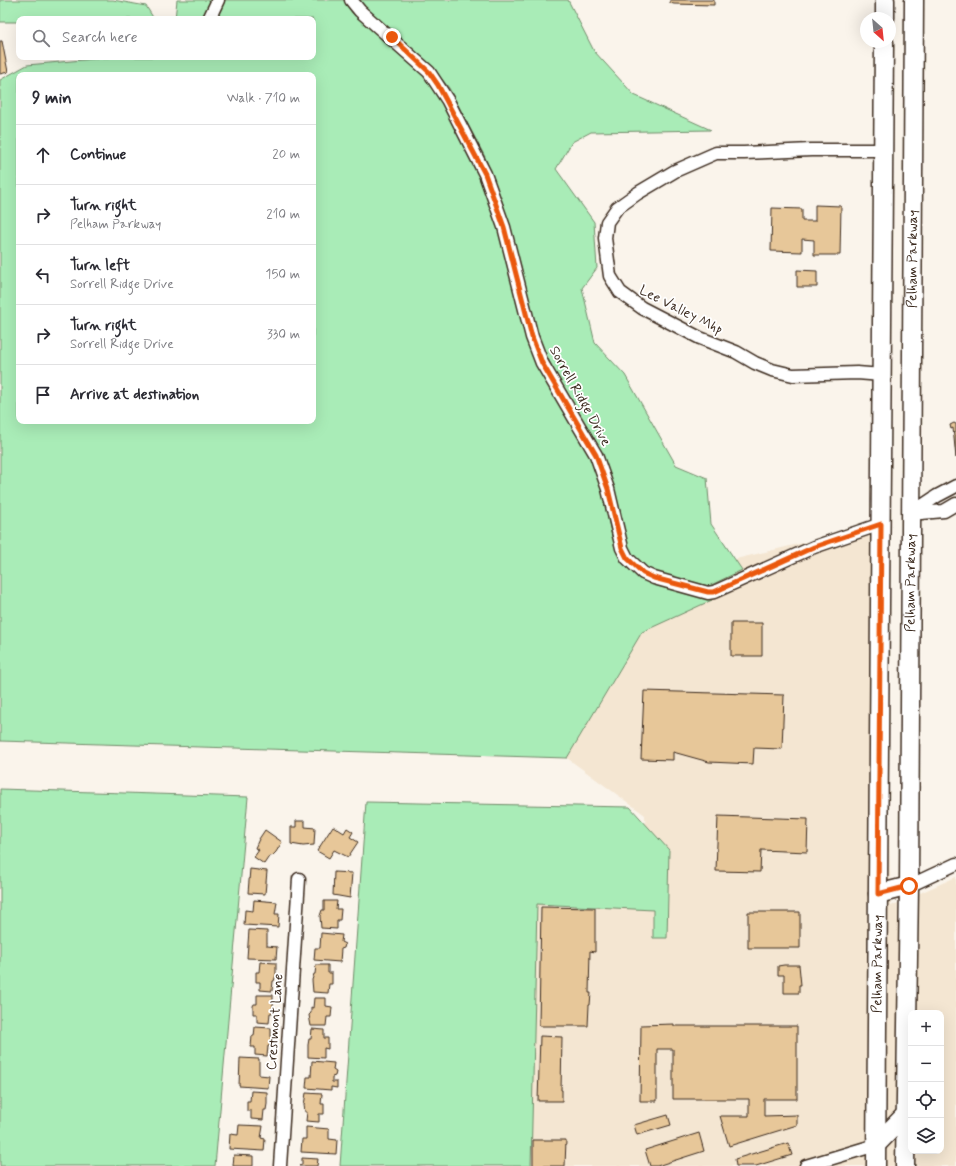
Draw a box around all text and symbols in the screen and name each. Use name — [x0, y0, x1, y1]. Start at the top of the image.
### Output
north arrow — [860, 12, 896, 48]
search box — [16, 16, 316, 60]
icon: search — [30, 27, 52, 49]
text: Search here — [62, 28, 138, 48]
route end — [383, 28, 401, 46]
text: 9 min — [32, 87, 72, 109]
text: Walk · 710 m — [227, 90, 300, 107]
icon: ahead — [32, 144, 54, 166]
text: Continue — [70, 145, 126, 165]
text: 20 m — [272, 146, 300, 163]
text: Turn right — [70, 196, 137, 216]
icon: right — [32, 204, 54, 226]
text: 210 m — [266, 206, 300, 223]
street label: Pelham Parkway — [903, 210, 922, 308]
text: Pelham Parkway — [70, 216, 161, 233]
text: Turn left — [70, 256, 130, 276]
icon: left — [32, 264, 54, 286]
text: 150 m — [266, 266, 300, 283]
text: Sorrell Ridge Drive — [70, 276, 174, 293]
street label: Lee Valley Mhp — [636, 281, 726, 339]
text: Turn right — [70, 316, 137, 336]
icon: right — [32, 324, 54, 346]
text: 330 m — [267, 326, 300, 343]
text: Sorrell Ridge Drive — [70, 336, 174, 353]
street label: Sorrell Ridge Drive — [543, 343, 615, 450]
icon: arrive — [32, 384, 54, 406]
text: Arrive at destination — [70, 385, 199, 405]
street label: Pelham Parkway — [901, 534, 920, 632]
route start — [900, 877, 918, 895]
street label: Pelham Parkway — [868, 915, 887, 1013]
street label: Crestmont Lane — [263, 973, 287, 1071]
map controls — [908, 1010, 944, 1154]
button: + — [908, 1010, 944, 1046]
button: − — [908, 1046, 944, 1082]
button: locate — [908, 1082, 944, 1118]
button: layers — [908, 1118, 944, 1154]

